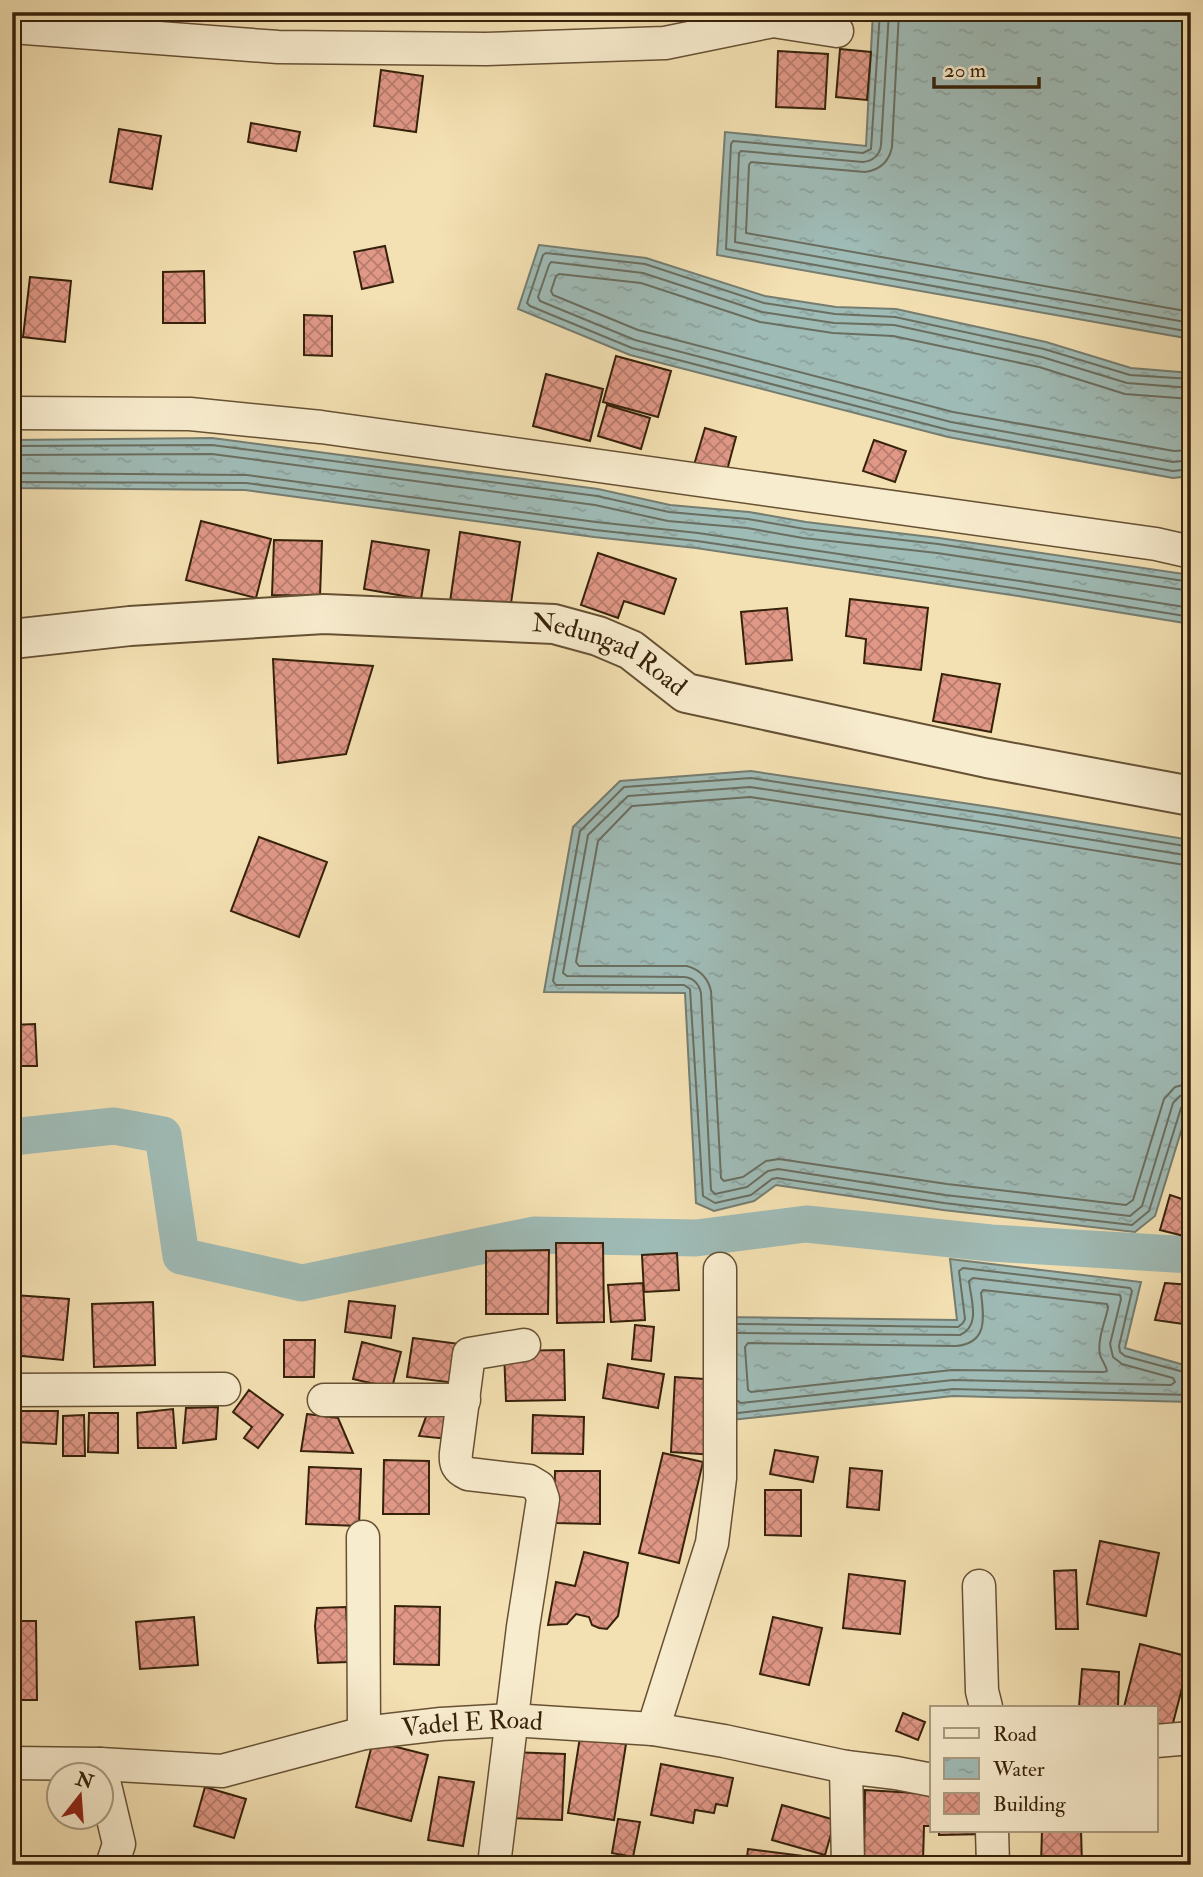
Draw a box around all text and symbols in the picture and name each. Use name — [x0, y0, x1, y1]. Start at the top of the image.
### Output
scale bar — [934, 46, 1038, 90]
text: 20 m — [944, 57, 986, 84]
street label: Nedungad Road — [531, 607, 693, 703]
street label: Vadel E Road — [400, 1704, 544, 1744]
legend — [930, 1706, 1158, 1832]
text: Road — [993, 1721, 1038, 1748]
text: Water — [992, 1756, 1045, 1783]
north arrow — [46, 1762, 116, 1832]
text: N — [72, 1766, 97, 1795]
text: Building — [993, 1791, 1066, 1818]

